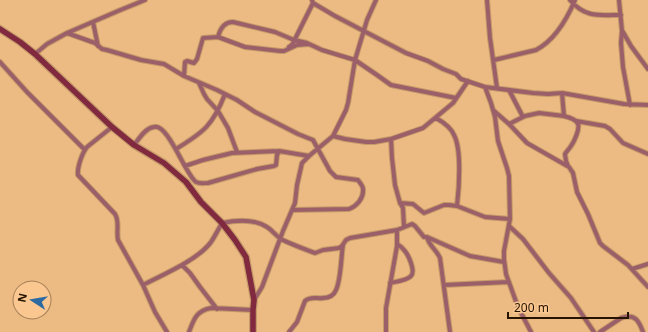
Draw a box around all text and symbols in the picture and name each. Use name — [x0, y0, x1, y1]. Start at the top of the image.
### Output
north arrow — [12, 280, 52, 320]
text: N — [13, 292, 30, 304]
scale bar — [508, 294, 628, 320]
text: 200 m — [514, 299, 549, 316]

